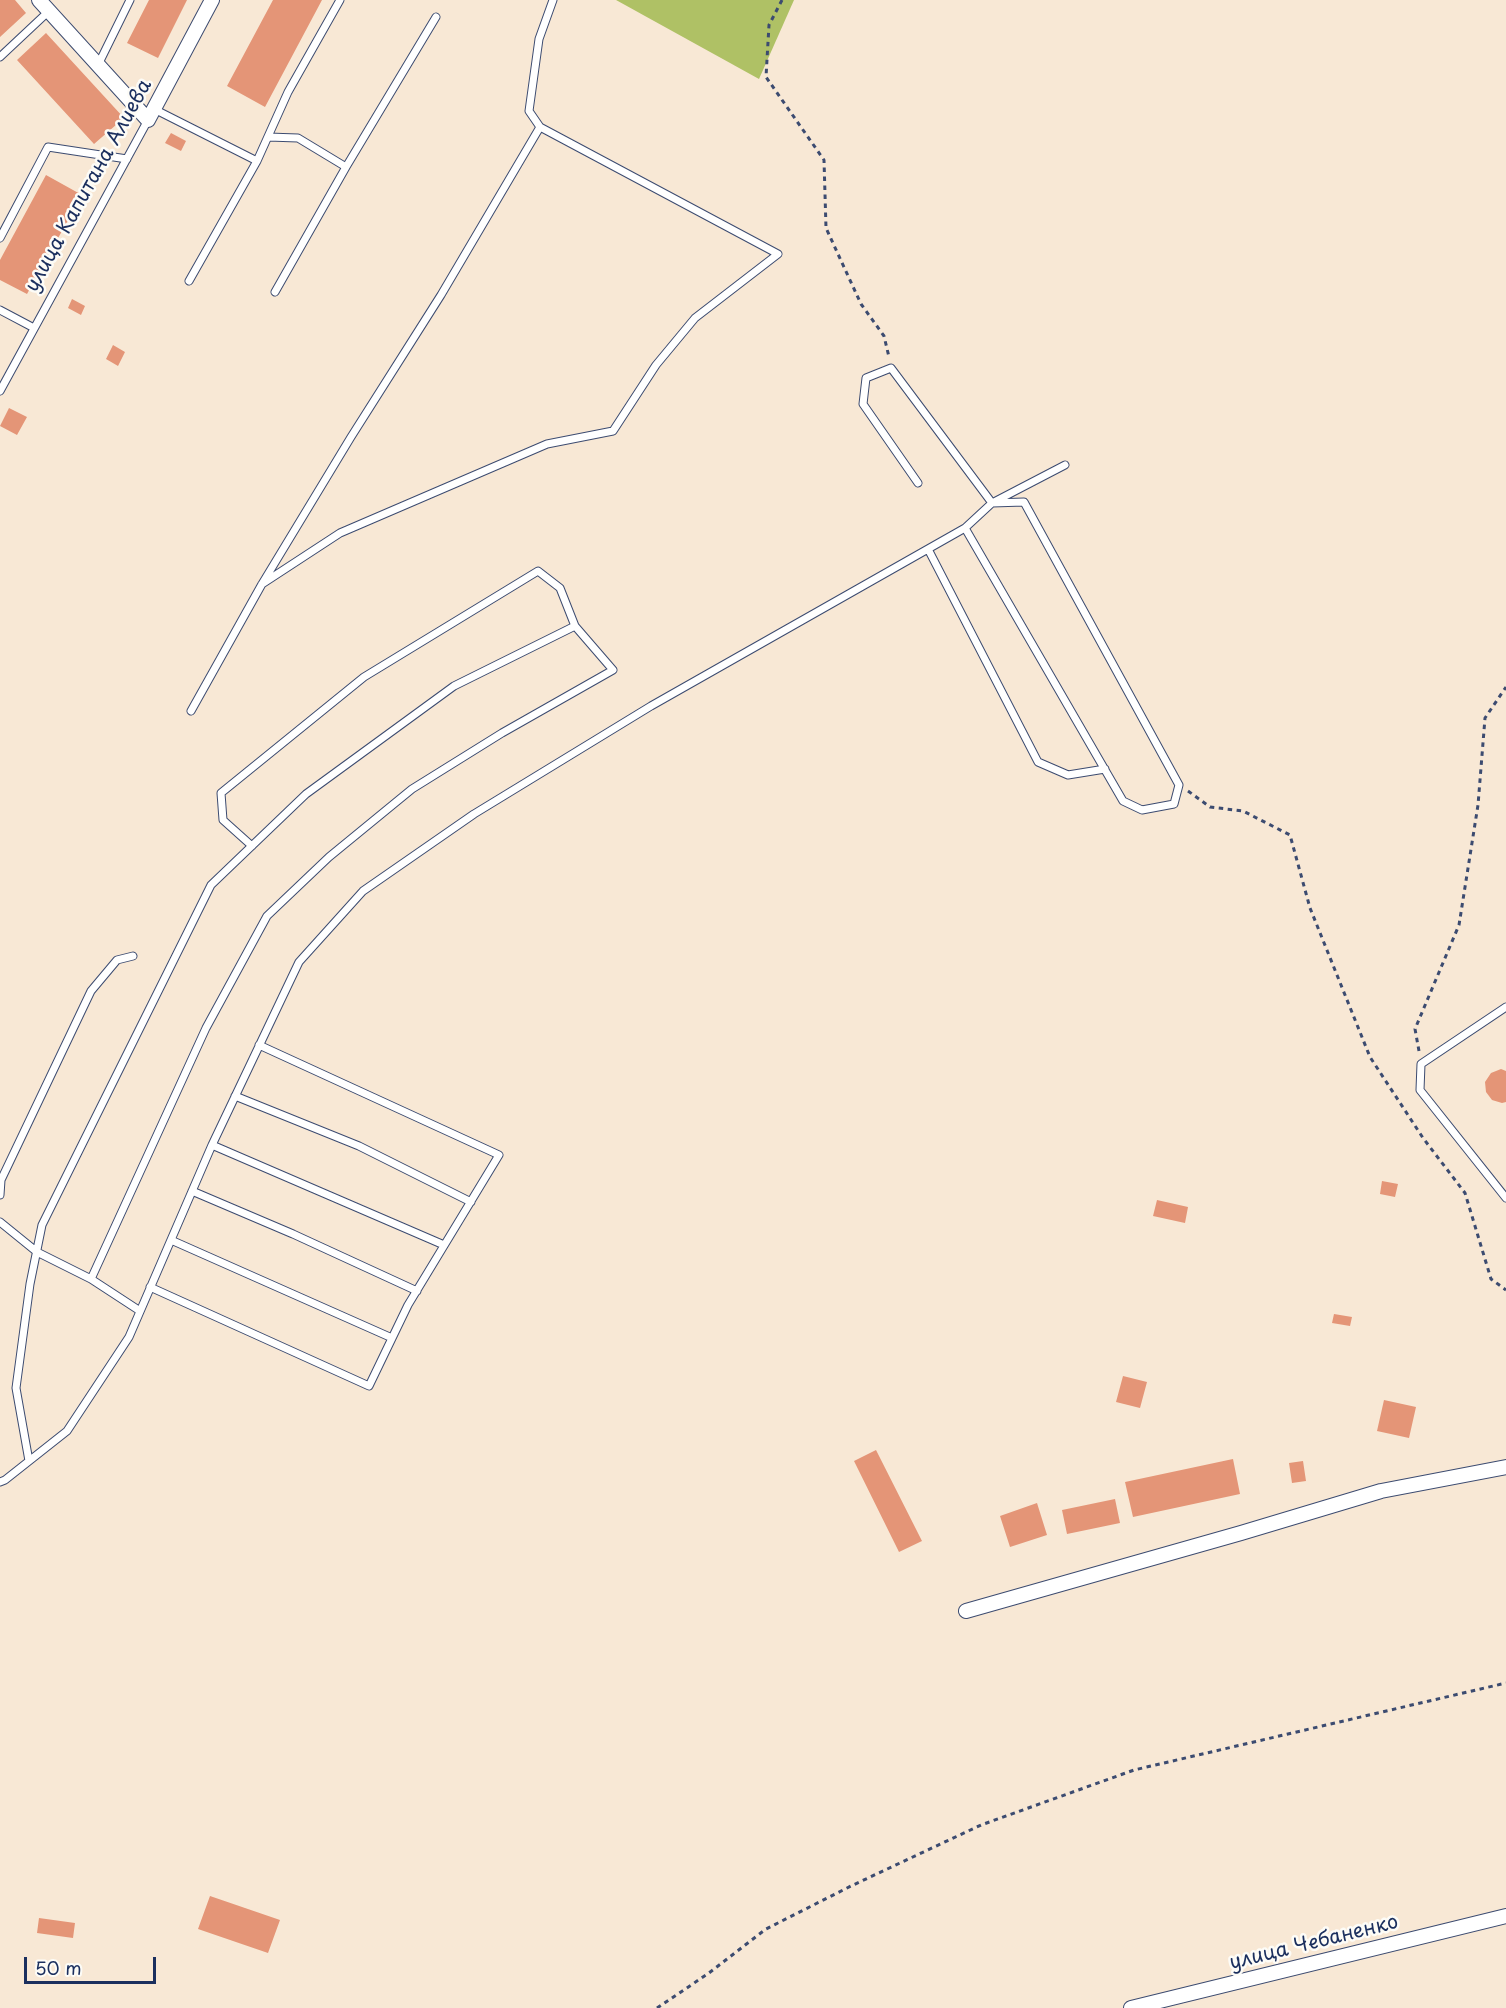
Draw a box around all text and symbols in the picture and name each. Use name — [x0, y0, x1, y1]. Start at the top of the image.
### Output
street label: улица Капитана Алиева — [20, 75, 158, 297]
street label: улица Чебаненко — [1227, 1910, 1401, 1976]
scale bar — [27, 1945, 159, 1983]
text: 50 m — [35, 1954, 82, 1981]

